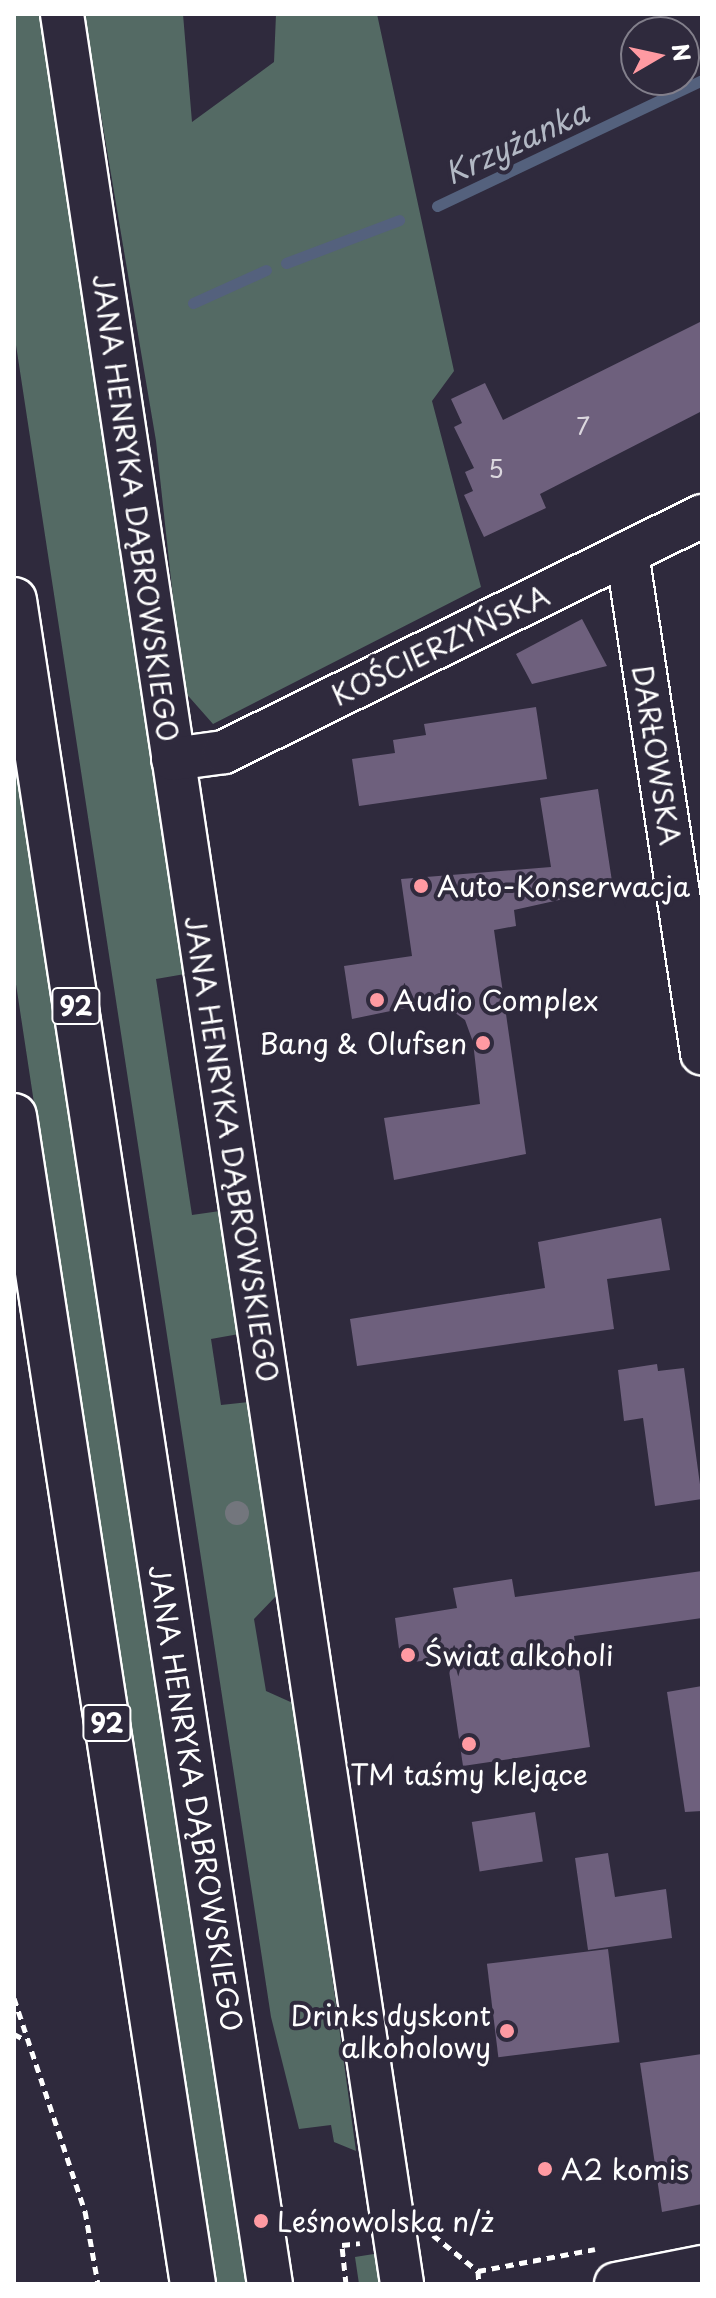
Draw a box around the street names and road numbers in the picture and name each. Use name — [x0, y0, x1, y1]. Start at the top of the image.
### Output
street label: JANA HENRYKA DĄBROWSKIEGO — [86, 271, 186, 745]
street label: KOŚCIERZYŃSKA — [326, 578, 554, 712]
street label: DARŁOWSKA — [626, 663, 688, 847]
street label: JANA HENRYKA DĄBROWSKIEGO — [178, 913, 286, 1385]
road number: 92 — [50, 984, 102, 1028]
street label: JANA HENRYKA DĄBROWSKIEGO — [142, 1562, 250, 2034]
road number: 92 — [81, 1701, 133, 1745]

